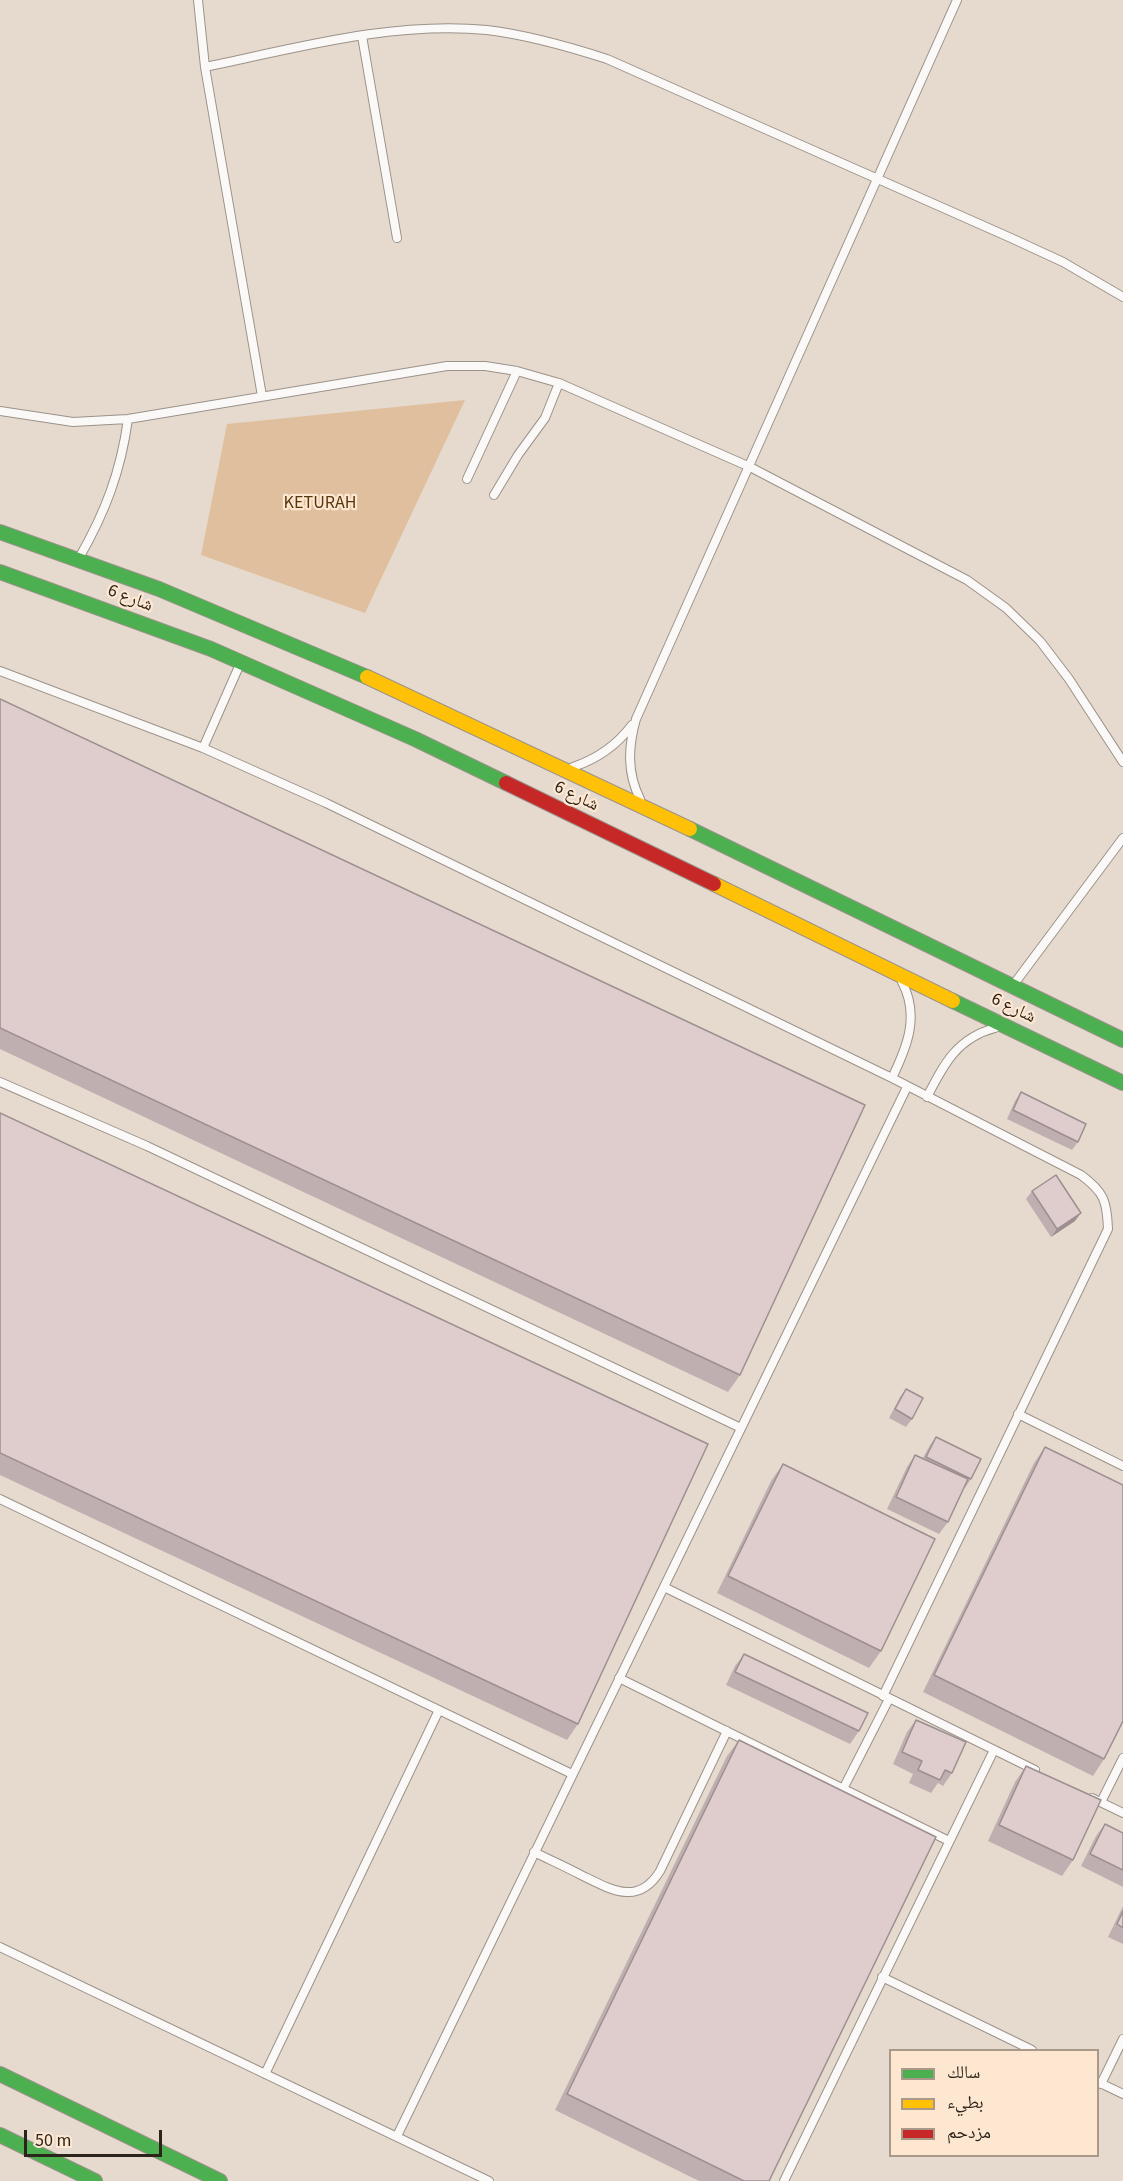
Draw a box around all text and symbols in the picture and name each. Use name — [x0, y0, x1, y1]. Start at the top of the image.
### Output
park label: KETURAH — [284, 493, 356, 515]
street label: شارع 6 — [104, 581, 156, 617]
street label: شارع 6 — [550, 777, 602, 817]
street label: شارع 6 — [987, 989, 1039, 1029]
legend — [889, 2049, 1099, 2157]
text: سالك — [947, 2060, 980, 2085]
text: بطيء — [947, 2090, 984, 2115]
scale bar — [27, 2118, 165, 2156]
text: مزدحم — [947, 2120, 991, 2145]
text: 50 m — [35, 2128, 71, 2153]

